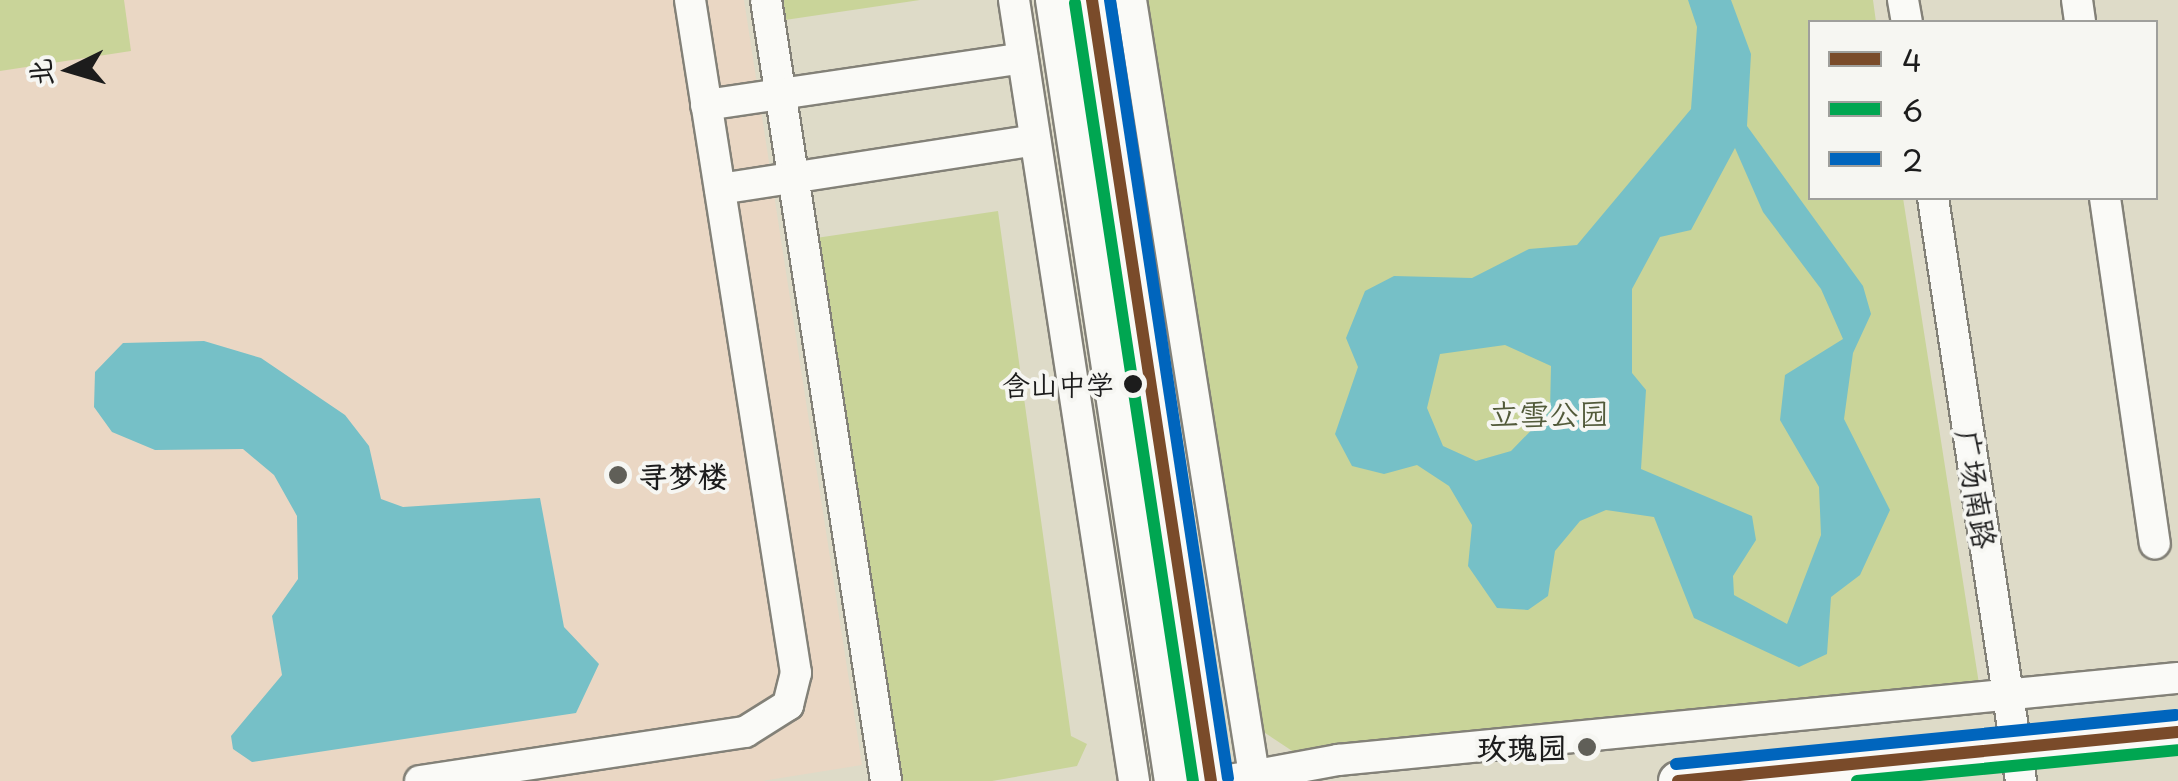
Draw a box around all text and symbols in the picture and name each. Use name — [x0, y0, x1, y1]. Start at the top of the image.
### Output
north arrow — [20, 20, 120, 120]
legend — [1808, 20, 2158, 200]
text: 4 — [1902, 37, 1922, 82]
text: 北 — [17, 57, 62, 88]
text: 6 — [1902, 87, 1923, 132]
text: 2 — [1902, 137, 1923, 182]
place label: 含山中学 — [1002, 367, 1114, 401]
marker: 含山中学 — [1123, 374, 1143, 394]
park label: 立雪公园 — [1489, 395, 1609, 431]
street label: 广场南路 — [1950, 427, 2004, 551]
place label: 寻梦楼 — [638, 457, 728, 493]
marker: 寻梦楼 — [607, 464, 629, 486]
place label: 玫瑰园 — [1477, 729, 1567, 765]
marker: 玫瑰园 — [1576, 736, 1598, 758]

